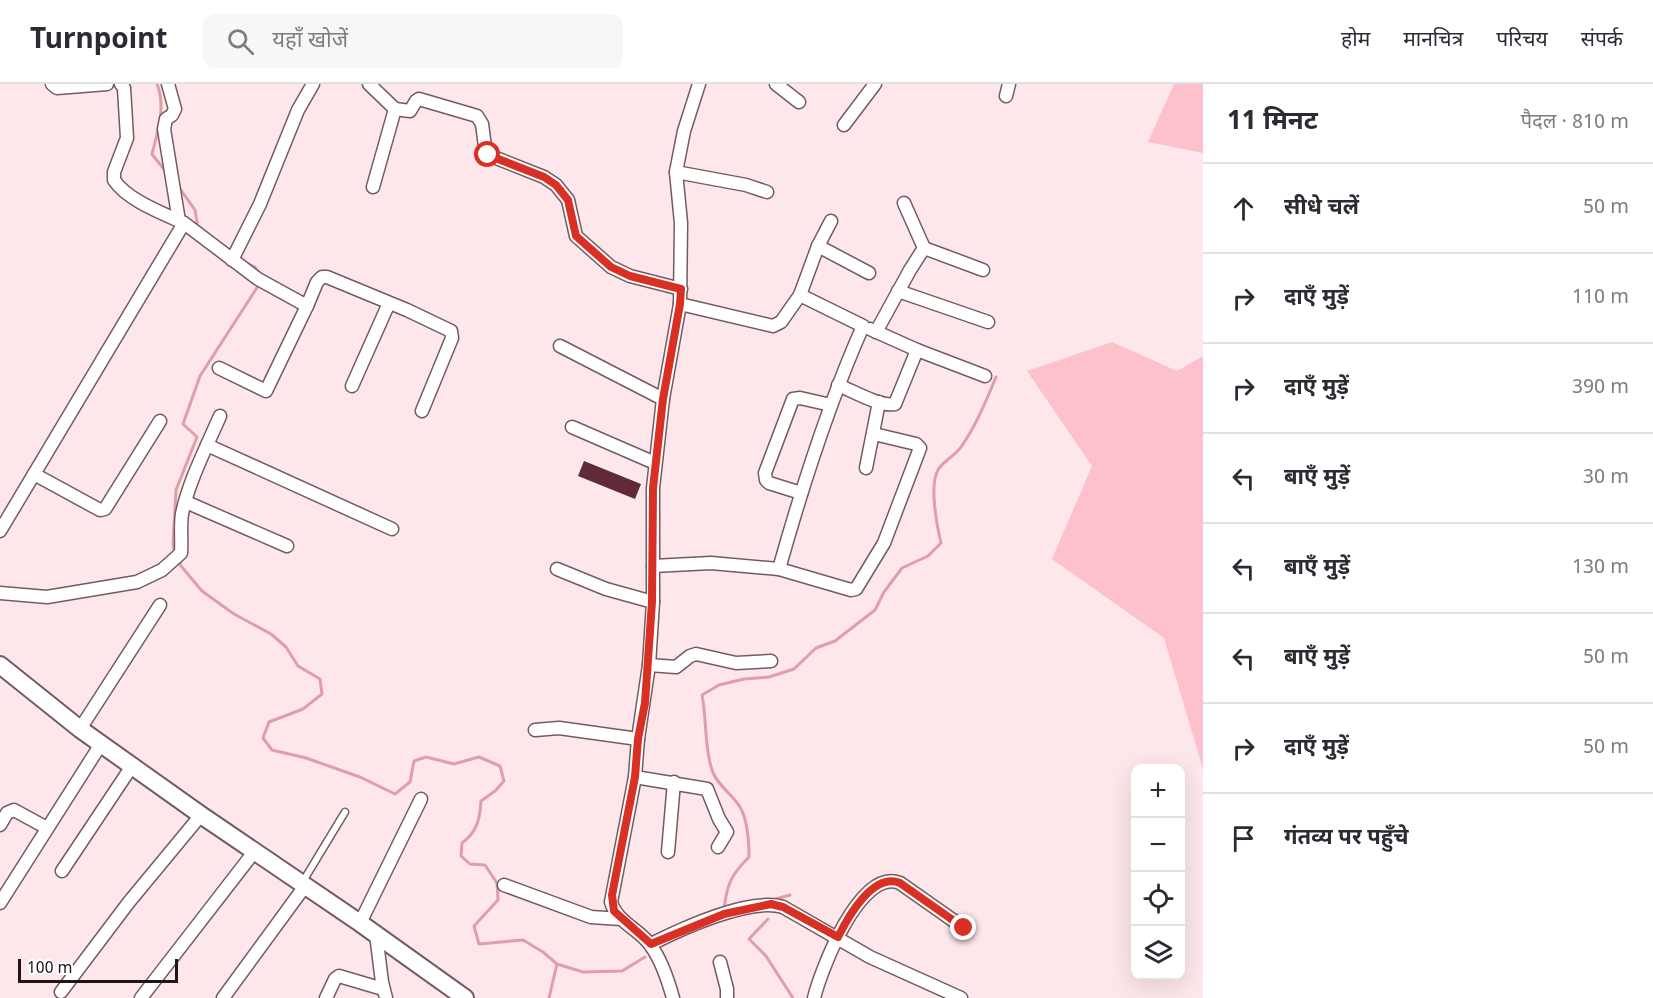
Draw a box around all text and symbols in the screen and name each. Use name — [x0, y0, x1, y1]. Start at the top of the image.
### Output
search box — [203, 14, 623, 68]
text: Turnpoint — [30, 23, 167, 59]
icon: search — [224, 25, 257, 58]
text: यहाँ खोजें — [272, 27, 348, 56]
text: होम — [1341, 27, 1370, 55]
text: मानचित्र — [1403, 27, 1463, 55]
text: परिचय — [1496, 27, 1548, 55]
text: संपर्क — [1581, 27, 1623, 55]
text: 11 मिनट — [1227, 106, 1318, 140]
text: पैदल · 810 m — [1521, 110, 1629, 136]
route start — [474, 141, 500, 167]
icon: ahead — [1227, 192, 1260, 225]
text: सीधे चलें — [1284, 194, 1359, 223]
text: 50 m — [1583, 195, 1629, 221]
icon: right — [1227, 282, 1260, 315]
text: दाएँ मुड़ें — [1284, 284, 1349, 313]
text: 110 m — [1572, 285, 1629, 311]
icon: right — [1227, 372, 1260, 405]
text: दाएँ मुड़ें — [1284, 374, 1349, 403]
text: 390 m — [1572, 375, 1629, 401]
icon: left — [1227, 462, 1260, 495]
text: बाएँ मुड़ें — [1284, 464, 1350, 493]
text: 30 m — [1583, 465, 1629, 491]
icon: left — [1227, 552, 1260, 585]
text: बाएँ मुड़ें — [1284, 554, 1350, 583]
text: 130 m — [1572, 555, 1629, 581]
icon: left — [1227, 642, 1260, 675]
text: बाएँ मुड़ें — [1284, 644, 1350, 673]
text: 50 m — [1583, 645, 1629, 671]
icon: right — [1227, 732, 1260, 765]
text: दाएँ मुड़ें — [1284, 734, 1349, 763]
text: 50 m — [1583, 735, 1629, 761]
map controls — [1131, 764, 1185, 980]
button: + — [1131, 764, 1185, 818]
button: − — [1131, 818, 1185, 872]
icon: arrive — [1227, 822, 1260, 855]
text: गंतव्य पर पहुँचे — [1284, 824, 1409, 853]
button: locate — [1131, 872, 1185, 926]
route end — [950, 914, 976, 940]
button: layers — [1131, 926, 1185, 980]
scale bar — [18, 956, 178, 984]
text: 100 m — [27, 959, 73, 980]

